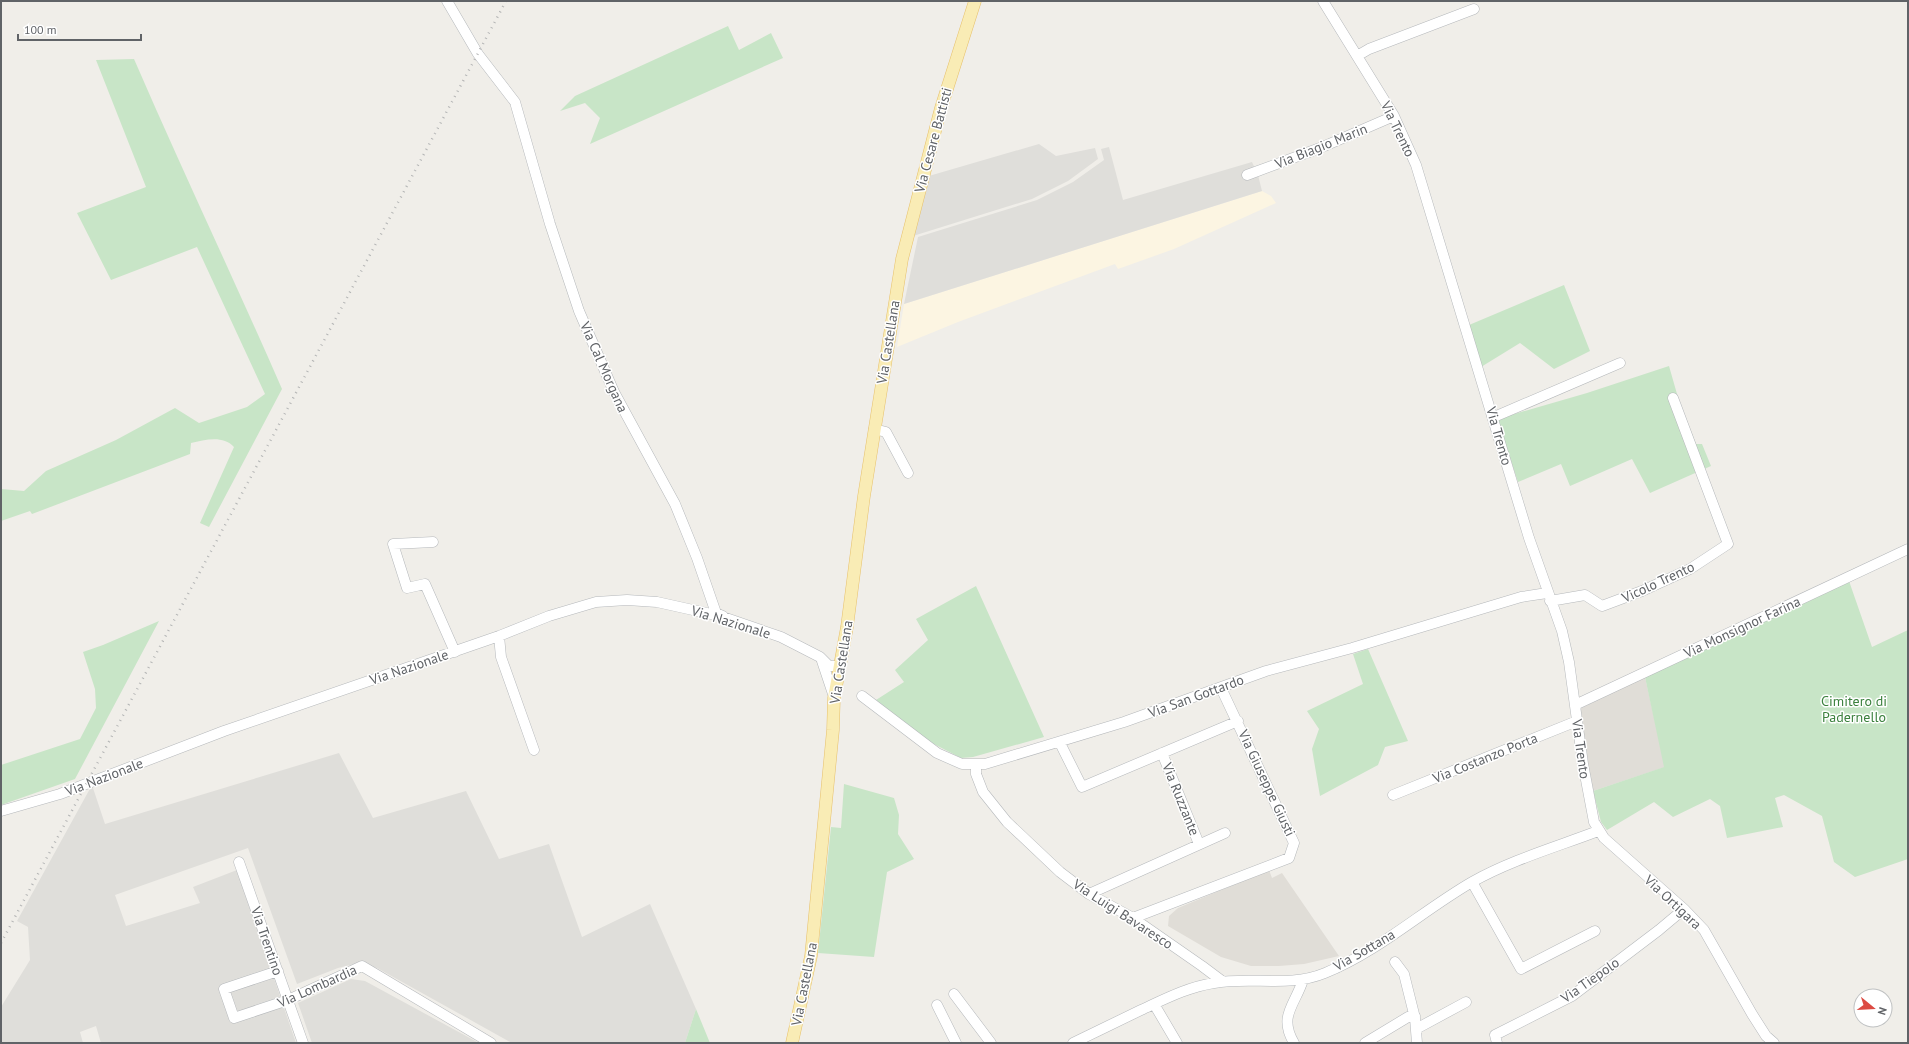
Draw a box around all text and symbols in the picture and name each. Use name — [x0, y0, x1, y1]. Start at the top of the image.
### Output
scale bar — [18, 16, 141, 42]
text: 100 m — [24, 22, 57, 37]
street label: Via Cesare Battisti — [910, 85, 956, 196]
street label: Via Trento — [1376, 97, 1419, 160]
street label: Via Biagio Marin — [1271, 119, 1370, 173]
street label: Via Castellana — [872, 299, 903, 386]
street label: Via Cal Morgana — [576, 318, 632, 415]
street label: Via Trento — [1482, 404, 1516, 467]
street label: Vicolo Trento — [1618, 557, 1697, 607]
street label: Via Monsignor Farina — [1680, 592, 1803, 662]
street label: Via Nazionale — [688, 601, 773, 643]
street label: Via Castellana — [825, 619, 856, 706]
street label: Via Nazionale — [366, 645, 451, 689]
street label: Via San Gottardo — [1145, 670, 1246, 722]
park label: Cimitero di Padernello — [1821, 692, 1887, 726]
street label: Via Trento — [1568, 717, 1594, 780]
street label: Via Giuseppe Giusti — [1234, 726, 1300, 839]
street label: Via Costanzo Porta — [1429, 729, 1540, 788]
street label: Via Nazionale — [62, 754, 146, 800]
street label: Via Ruzzante — [1158, 759, 1204, 838]
street label: Via Ortigara — [1640, 870, 1705, 933]
street label: Via Luigi Bavaresco — [1069, 874, 1176, 953]
street label: Via Trentino — [247, 903, 287, 978]
street label: Via Sottana — [1329, 925, 1398, 975]
street label: Via Castellana — [787, 941, 821, 1028]
street label: Via Tiepolo — [1556, 953, 1623, 1007]
street label: Via Lombardia — [274, 960, 360, 1012]
north arrow — [1853, 988, 1893, 1028]
text: N — [1875, 1005, 1890, 1017]

